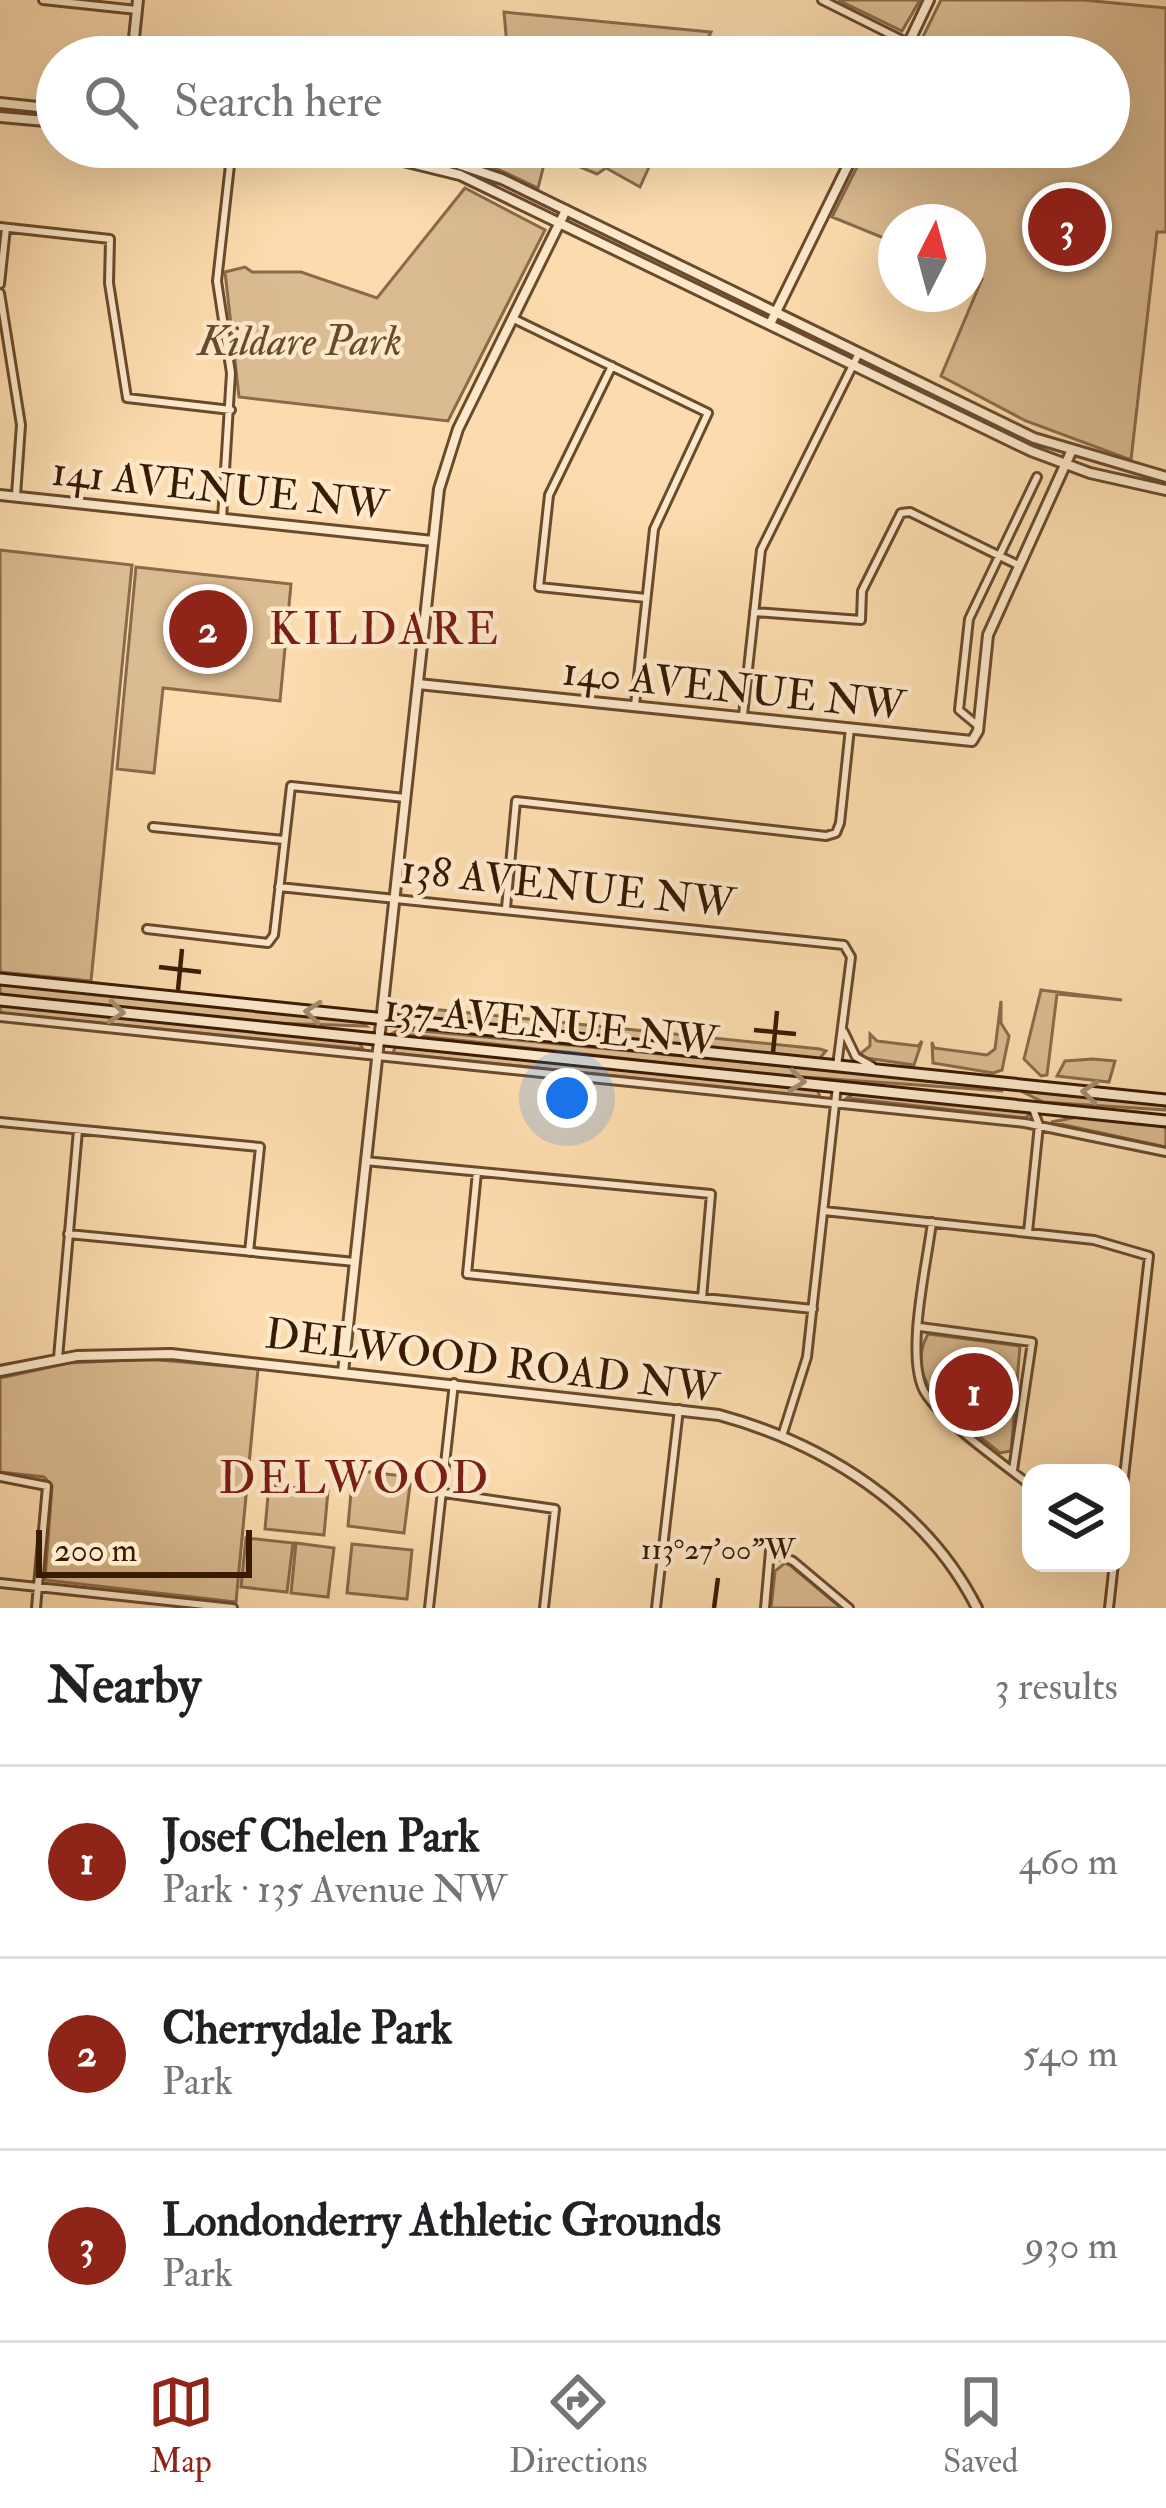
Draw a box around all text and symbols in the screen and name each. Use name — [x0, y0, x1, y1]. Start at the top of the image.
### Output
search box — [36, 36, 1130, 168]
icon: search — [78, 69, 144, 135]
text: Search here — [174, 74, 382, 130]
pin: 3 — [1028, 182, 1106, 272]
north arrow — [878, 204, 986, 312]
park label: Kildare Park — [196, 316, 402, 368]
street label: 141 AVENUE NW — [49, 445, 392, 533]
pin: 2 — [169, 584, 247, 674]
district label: KILDARE — [269, 602, 501, 658]
street label: 140 AVENUE NW — [560, 645, 909, 733]
street label: 138 AVENUE NW — [398, 844, 739, 931]
street label: 137 AVENUE NW — [381, 982, 722, 1069]
one-way arrow — [107, 999, 126, 1024]
one-way arrow — [303, 1000, 322, 1025]
your location — [537, 1068, 597, 1128]
one-way arrow — [787, 1068, 807, 1094]
one-way arrow — [1080, 1079, 1100, 1105]
street label: DELWOOD ROAD NW — [262, 1308, 723, 1416]
pin: 1 — [935, 1347, 1013, 1437]
district label: DELWOOD — [219, 1451, 491, 1507]
map controls — [1022, 1464, 1130, 1572]
button: layers — [1022, 1464, 1130, 1572]
scale bar — [36, 1524, 252, 1577]
text: 200 m — [54, 1530, 137, 1571]
text: 113°27'00"W — [641, 1531, 797, 1568]
text: Nearby — [48, 1654, 201, 1718]
text: 3 results — [995, 1662, 1118, 1711]
text: Josef Chelen Park — [162, 1809, 479, 1865]
text: 1 — [80, 1837, 94, 1886]
text: 460 m — [1019, 1837, 1118, 1886]
text: Park · 135 Avenue NW — [162, 1865, 507, 1914]
text: Cherrydale Park — [162, 2001, 452, 2057]
text: 2 — [77, 2029, 97, 2078]
text: 540 m — [1022, 2029, 1118, 2078]
text: Park — [162, 2057, 233, 2106]
text: Londonderry Athletic Grounds — [162, 2193, 721, 2249]
text: 3 — [80, 2221, 94, 2270]
text: 930 m — [1025, 2221, 1118, 2270]
text: Park — [162, 2249, 233, 2298]
tab: Map — [148, 2369, 214, 2482]
tab: Directions — [509, 2369, 648, 2482]
tab: Saved — [943, 2369, 1018, 2482]

